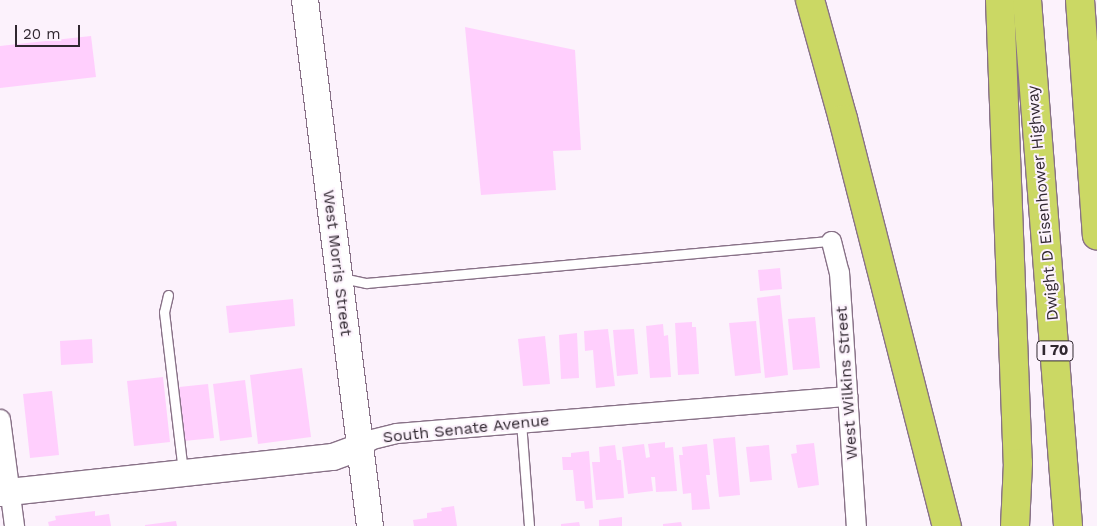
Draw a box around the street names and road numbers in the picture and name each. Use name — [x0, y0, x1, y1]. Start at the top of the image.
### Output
street label: Dwight D Eisenhower Highway — [1023, 84, 1063, 322]
street label: West Morris Street — [319, 189, 355, 337]
street label: West Wilkins Street — [832, 305, 862, 461]
road number: I 70 — [1036, 338, 1074, 364]
street label: South Senate Avenue — [382, 411, 550, 447]

